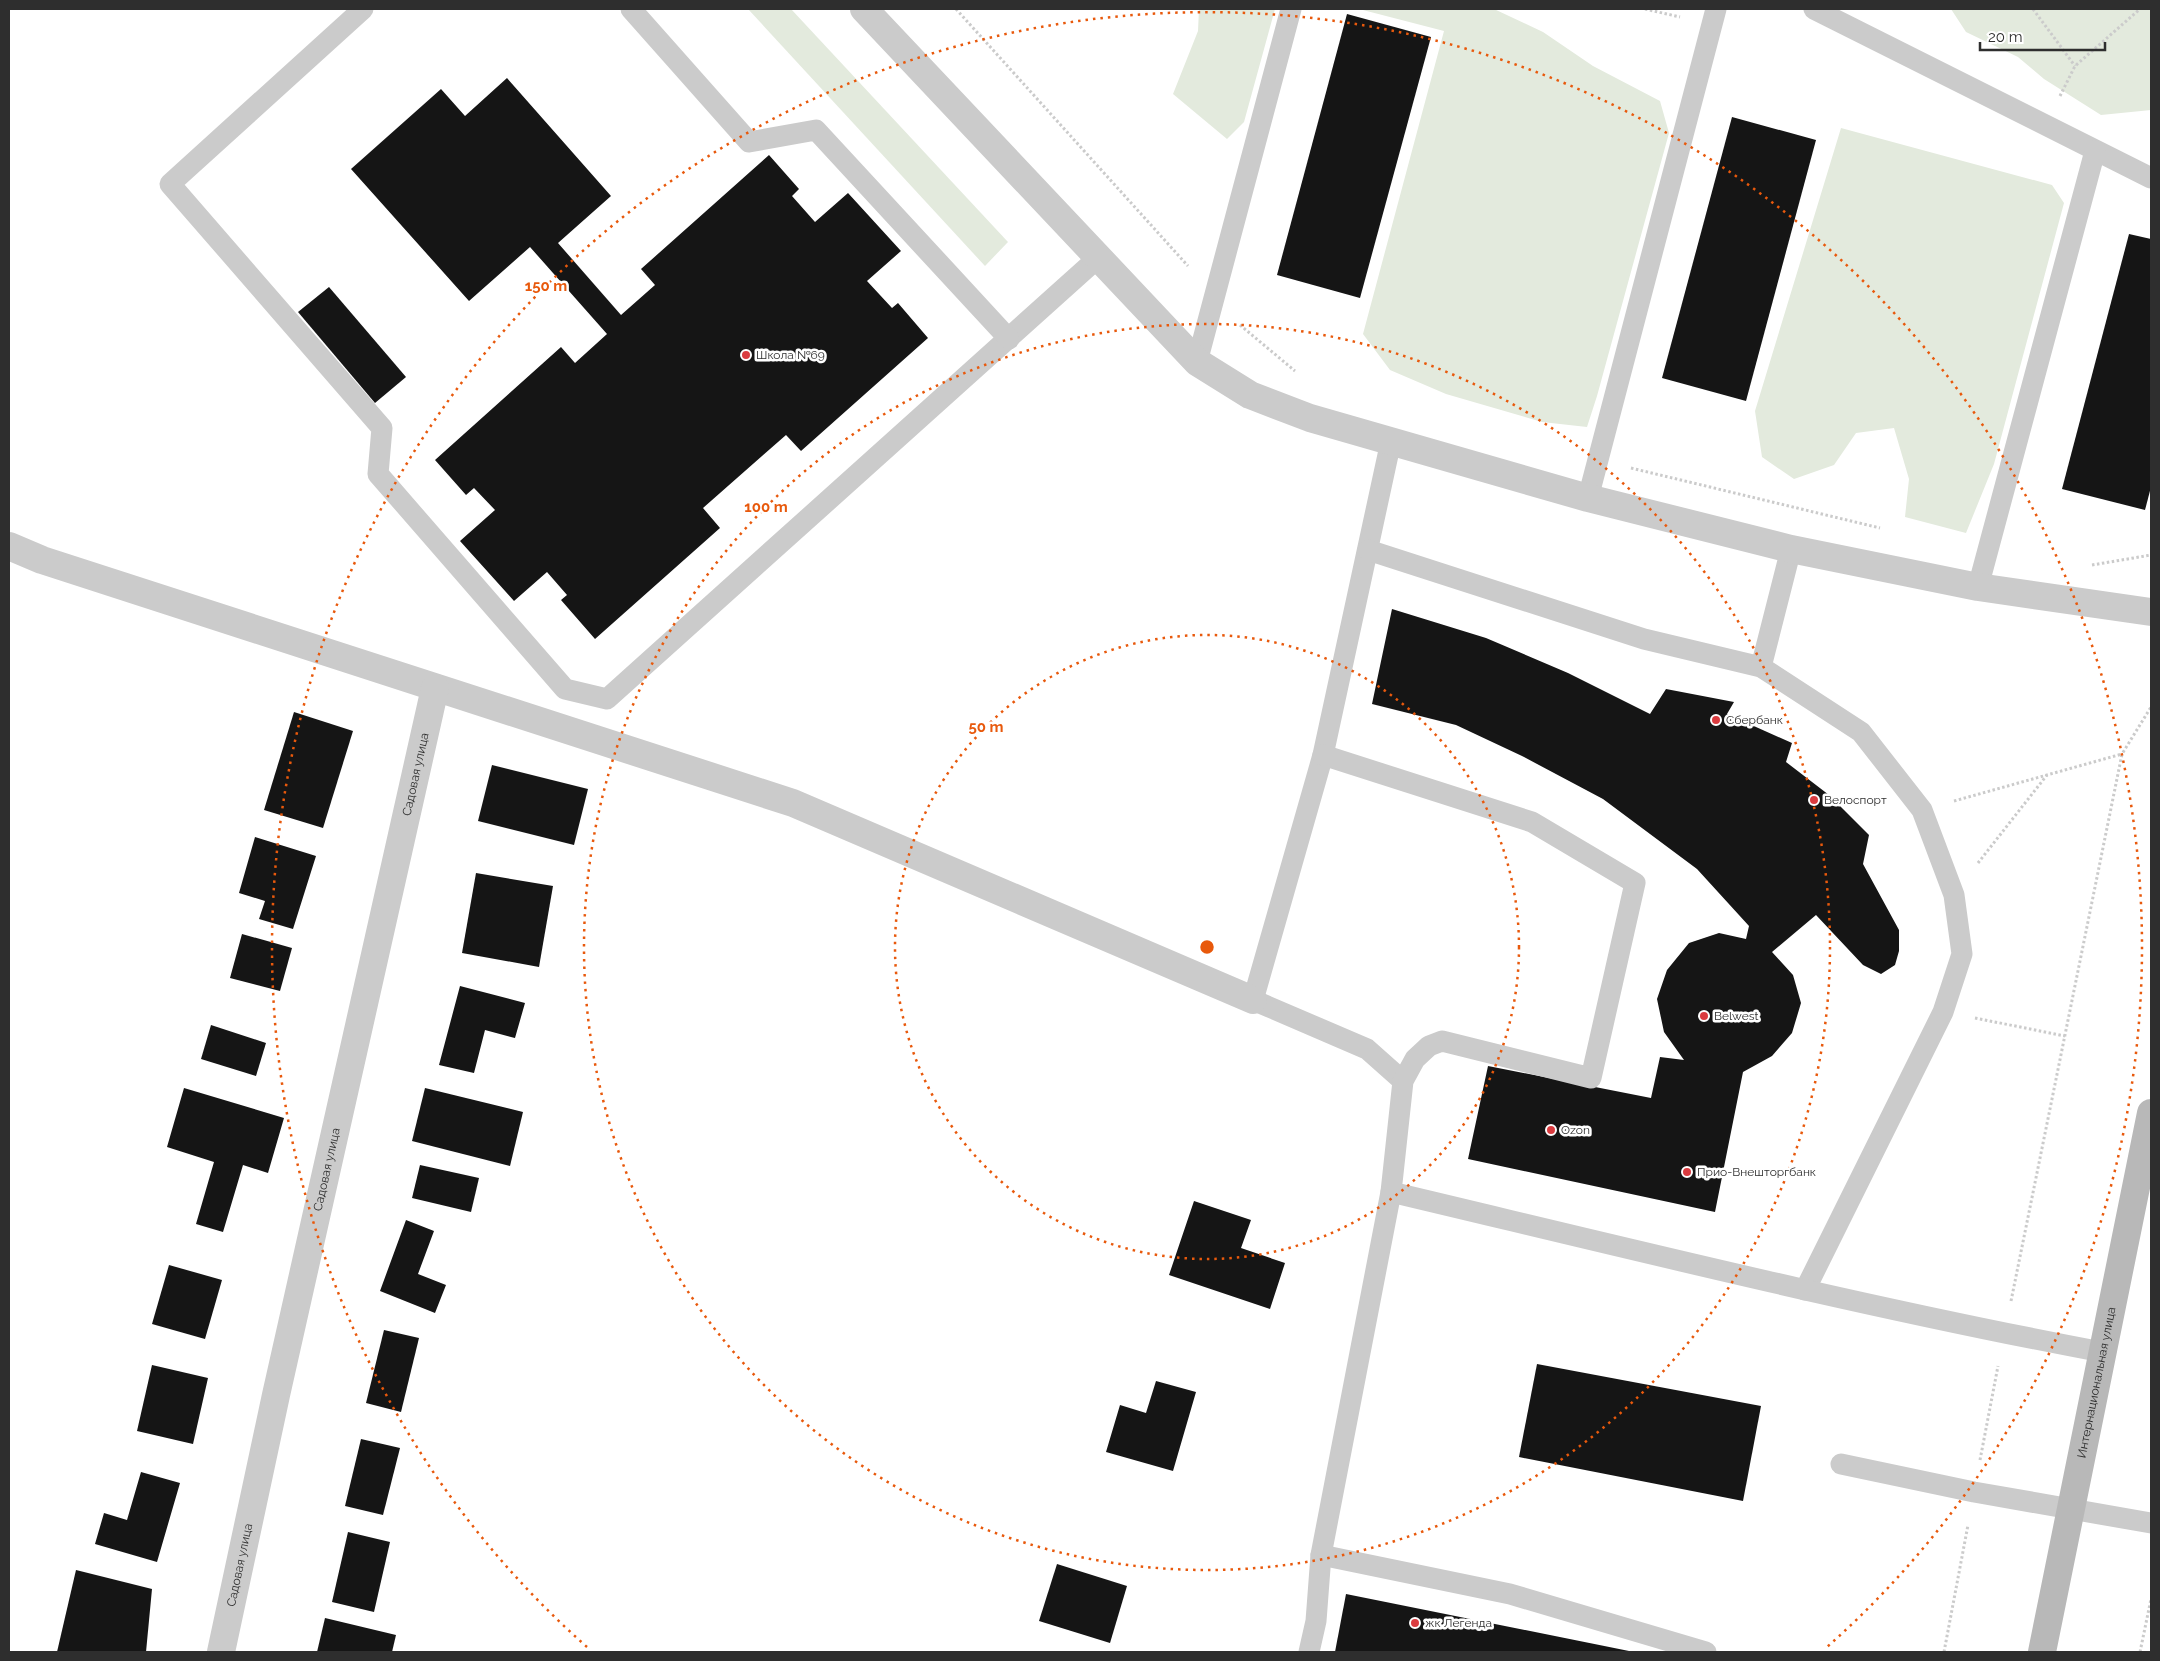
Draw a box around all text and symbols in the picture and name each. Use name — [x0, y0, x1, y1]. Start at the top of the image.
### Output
scale bar — [1980, 20, 2105, 52]
text: 20 m — [1988, 28, 2023, 46]
text: 150 m — [525, 277, 567, 295]
place label: Школа №69 — [756, 348, 825, 362]
marker: Школа №69 — [740, 349, 752, 361]
text: 100 m — [744, 498, 788, 516]
place label: Сбербанк — [1726, 713, 1783, 727]
marker: Сбербанк — [1710, 714, 1722, 726]
text: 50 m — [968, 718, 1004, 736]
street label: Садовая улица — [399, 731, 432, 817]
place label: Велоспорт — [1824, 793, 1887, 807]
marker: Велоспорт — [1808, 794, 1820, 806]
centre of rings — [1198, 938, 1216, 956]
place label: Belwest — [1714, 1009, 1759, 1023]
marker: Belwest — [1698, 1010, 1710, 1022]
place label: Ozon — [1561, 1123, 1590, 1137]
marker: Ozon — [1545, 1124, 1557, 1136]
street label: Садовая улица — [311, 1127, 343, 1212]
place label: Прио-Внешторгбанк — [1697, 1165, 1816, 1179]
marker: Прио-Внешторгбанк — [1681, 1166, 1693, 1178]
street label: Интернациональная улица — [2074, 1306, 2119, 1459]
street label: Садовая улица — [224, 1522, 255, 1608]
place label: жк Легенда — [1425, 1616, 1492, 1630]
marker: жк Легенда — [1409, 1617, 1421, 1629]

